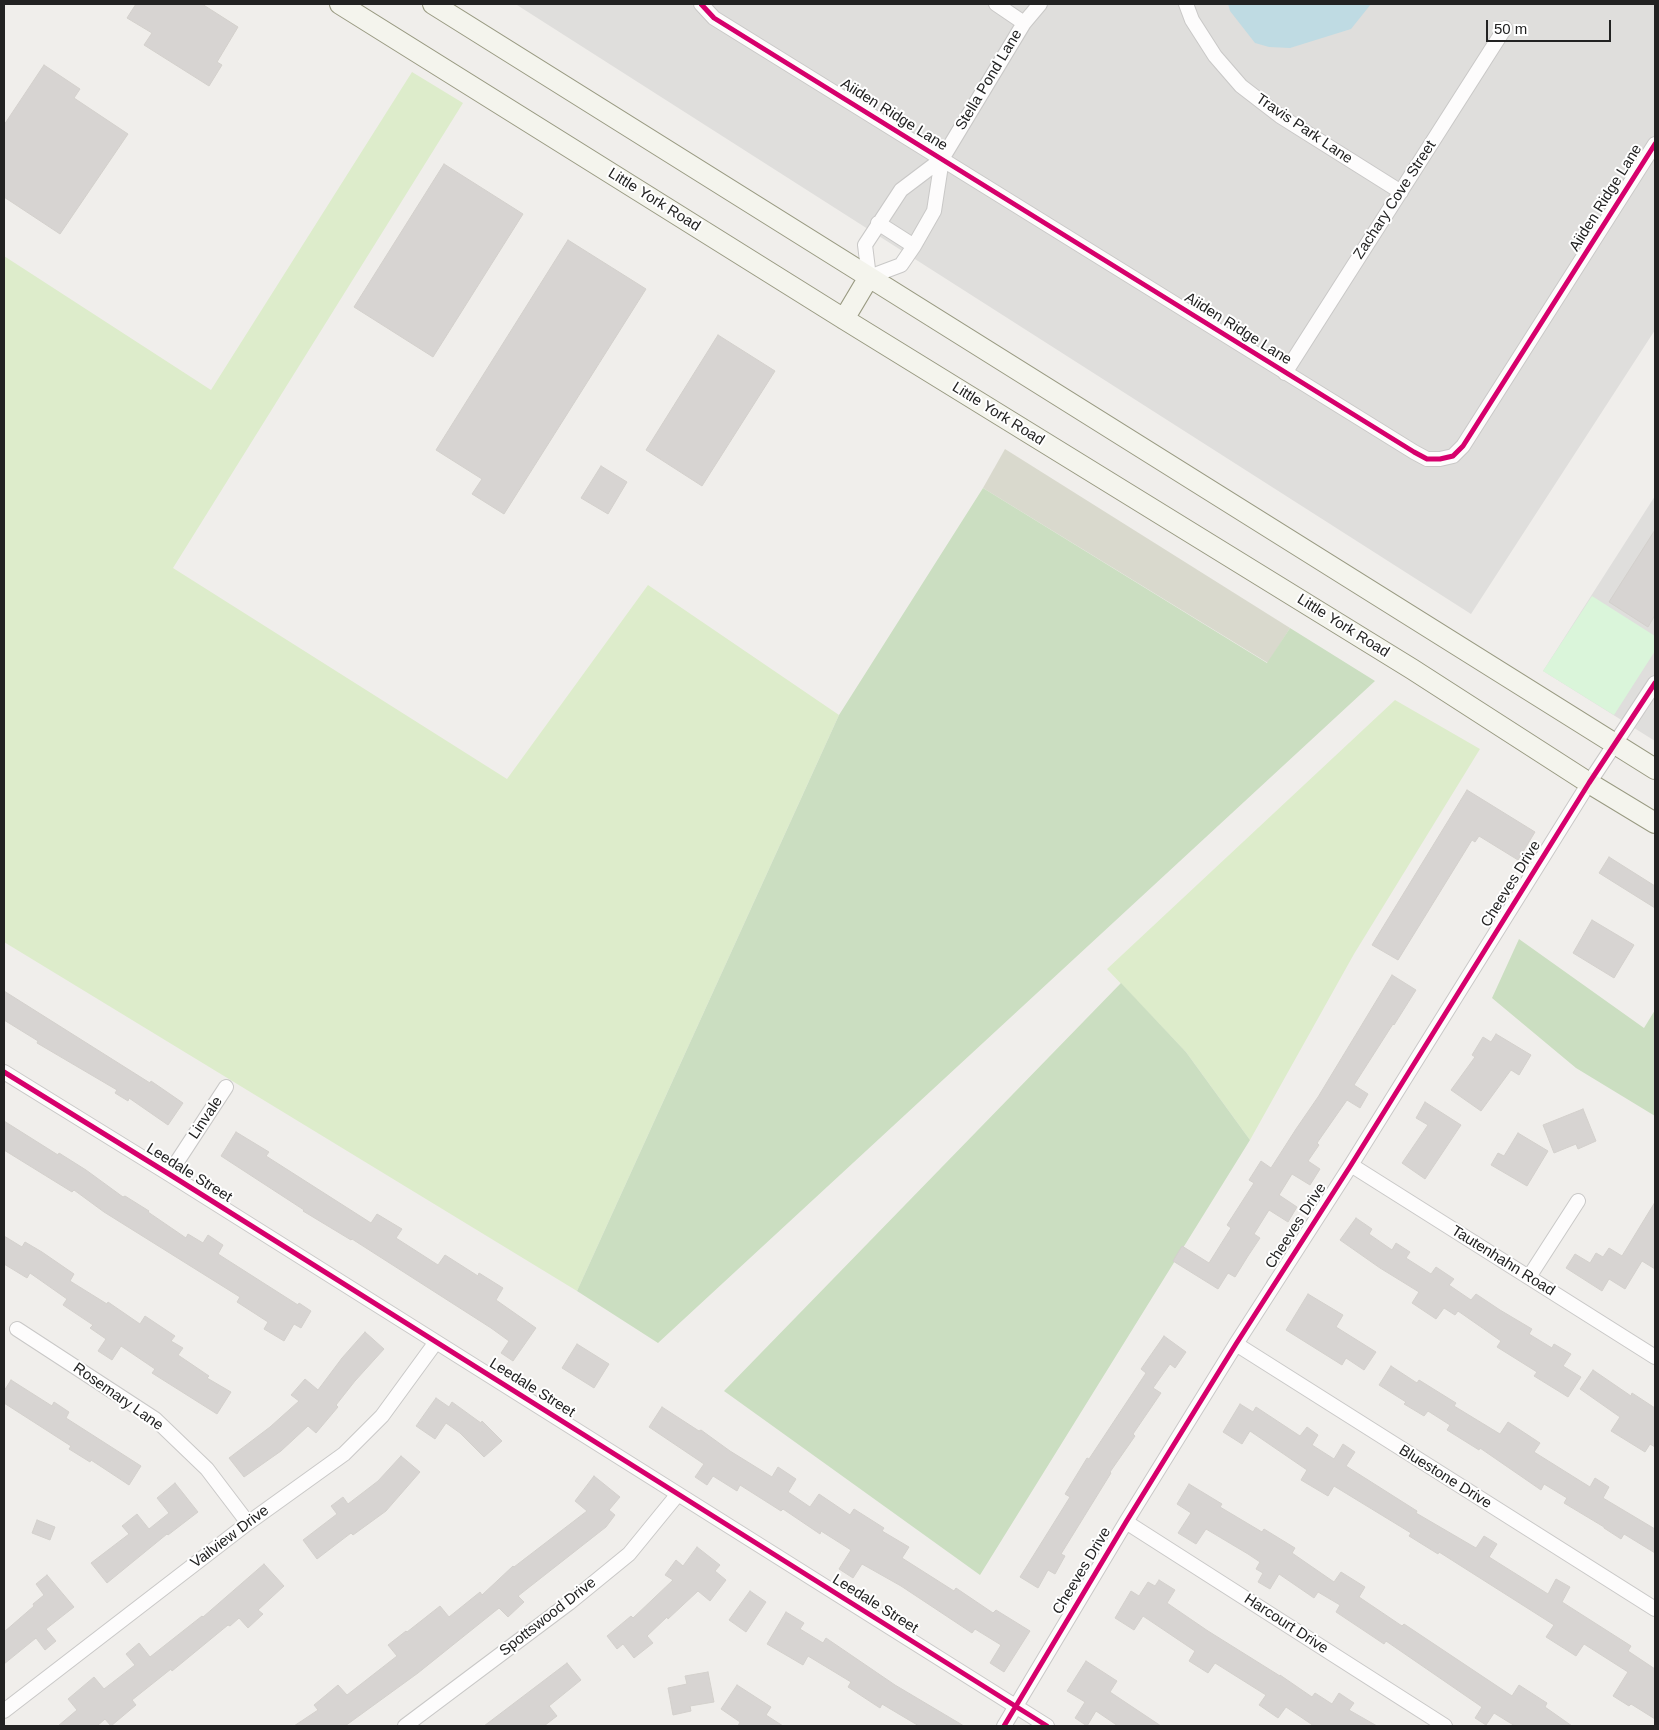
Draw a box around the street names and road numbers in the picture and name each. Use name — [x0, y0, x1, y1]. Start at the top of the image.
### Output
street label: Stella Pond Lane — [952, 26, 1026, 134]
street label: Aiiden Ridge Lane — [837, 75, 951, 155]
street label: Travis Park Lane — [1252, 90, 1356, 168]
street label: Zachary Cove Street — [1350, 137, 1440, 263]
street label: Aiiden Ridge Lane — [1566, 141, 1646, 255]
street label: Little York Road — [605, 164, 703, 236]
street label: Aiiden Ridge Lane — [1181, 289, 1295, 369]
street label: Little York Road — [949, 378, 1047, 450]
street label: Little York Road — [1294, 590, 1392, 662]
street label: Cheeves Drive — [1477, 838, 1545, 930]
street label: Linvale — [185, 1093, 227, 1143]
street label: Leedale Street — [143, 1140, 235, 1206]
street label: Cheeves Drive — [1262, 1180, 1330, 1272]
street label: Tautenhahn Road — [1448, 1222, 1558, 1300]
street label: Leedale Street — [486, 1355, 578, 1421]
street label: Rosemary Lane — [69, 1359, 167, 1435]
street label: Bluestone Drive — [1395, 1441, 1495, 1513]
street label: Vailview Drive — [187, 1502, 273, 1572]
street label: Cheeves Drive — [1049, 1524, 1115, 1618]
street label: Leedale Street — [829, 1571, 921, 1637]
street label: Spottswood Drive — [496, 1574, 600, 1660]
street label: Harcourt Drive — [1241, 1590, 1331, 1658]

